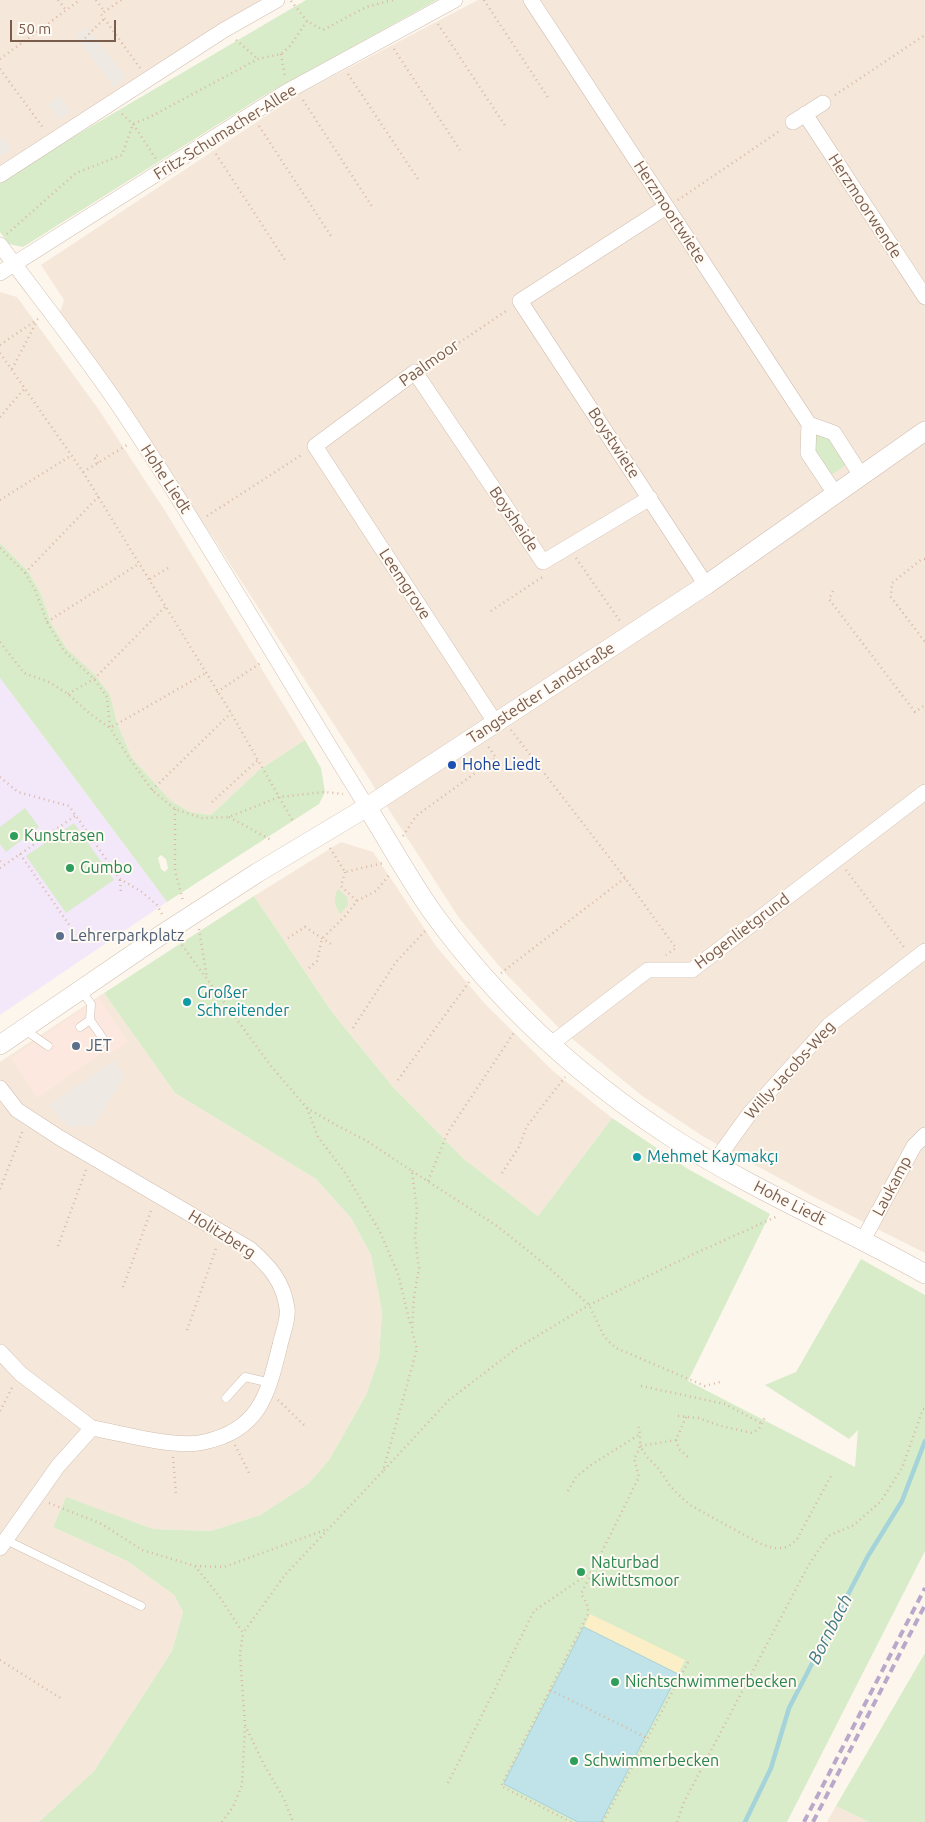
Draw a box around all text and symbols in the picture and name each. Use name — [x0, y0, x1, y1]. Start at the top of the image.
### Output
scale bar — [12, 10, 119, 42]
text: 50 m — [18, 20, 51, 37]
street label: Fritz-Schumacher-Allee — [150, 80, 300, 184]
street label: Herzmoorwende — [824, 150, 906, 262]
street label: Herzmoortwiete — [630, 157, 710, 267]
street label: Paalmoor — [395, 335, 463, 391]
street label: Boystwiete — [584, 404, 644, 482]
street label: Hohe Liedt — [137, 441, 195, 517]
street label: Boysheide — [485, 483, 543, 555]
street label: Leemgrove — [375, 545, 435, 623]
street label: Tangstedter Landstraße — [464, 638, 618, 748]
place label: Hohe Liedt — [462, 755, 541, 775]
marker: Hohe Liedt — [446, 759, 458, 771]
place label: Kunstrasen — [24, 826, 104, 846]
marker: Kunstrasen — [8, 830, 20, 842]
place label: Gumbo — [80, 858, 132, 878]
marker: Gumbo — [64, 862, 76, 874]
street label: Hogenlietgrund — [691, 889, 793, 973]
place label: Lehrerparkplatz — [70, 926, 184, 946]
marker: Lehrerparkplatz — [54, 930, 66, 942]
place label: Großer Schreitender — [197, 983, 289, 1021]
marker: Großer Schreitender — [181, 996, 193, 1008]
street label: Willy-Jacobs-Weg — [741, 1017, 839, 1123]
place label: JET — [86, 1036, 112, 1056]
marker: JET — [70, 1040, 82, 1052]
place label: Mehmet Kaymakçı — [647, 1147, 778, 1167]
marker: Mehmet Kaymakçı — [631, 1151, 643, 1163]
street label: Laukamp — [868, 1153, 916, 1219]
street label: Hohe Liedt — [751, 1177, 829, 1229]
street label: Holitzberg — [185, 1206, 259, 1262]
place label: Naturbad Kiwittsmoor — [591, 1553, 679, 1591]
marker: Naturbad Kiwittsmoor — [575, 1566, 587, 1578]
water label: Bornbach — [803, 1590, 857, 1668]
place label: Nichtschwimmerbecken — [625, 1672, 797, 1692]
marker: Nichtschwimmerbecken — [609, 1676, 621, 1688]
place label: Schwimmerbecken — [584, 1751, 719, 1771]
marker: Schwimmerbecken — [568, 1755, 580, 1767]

